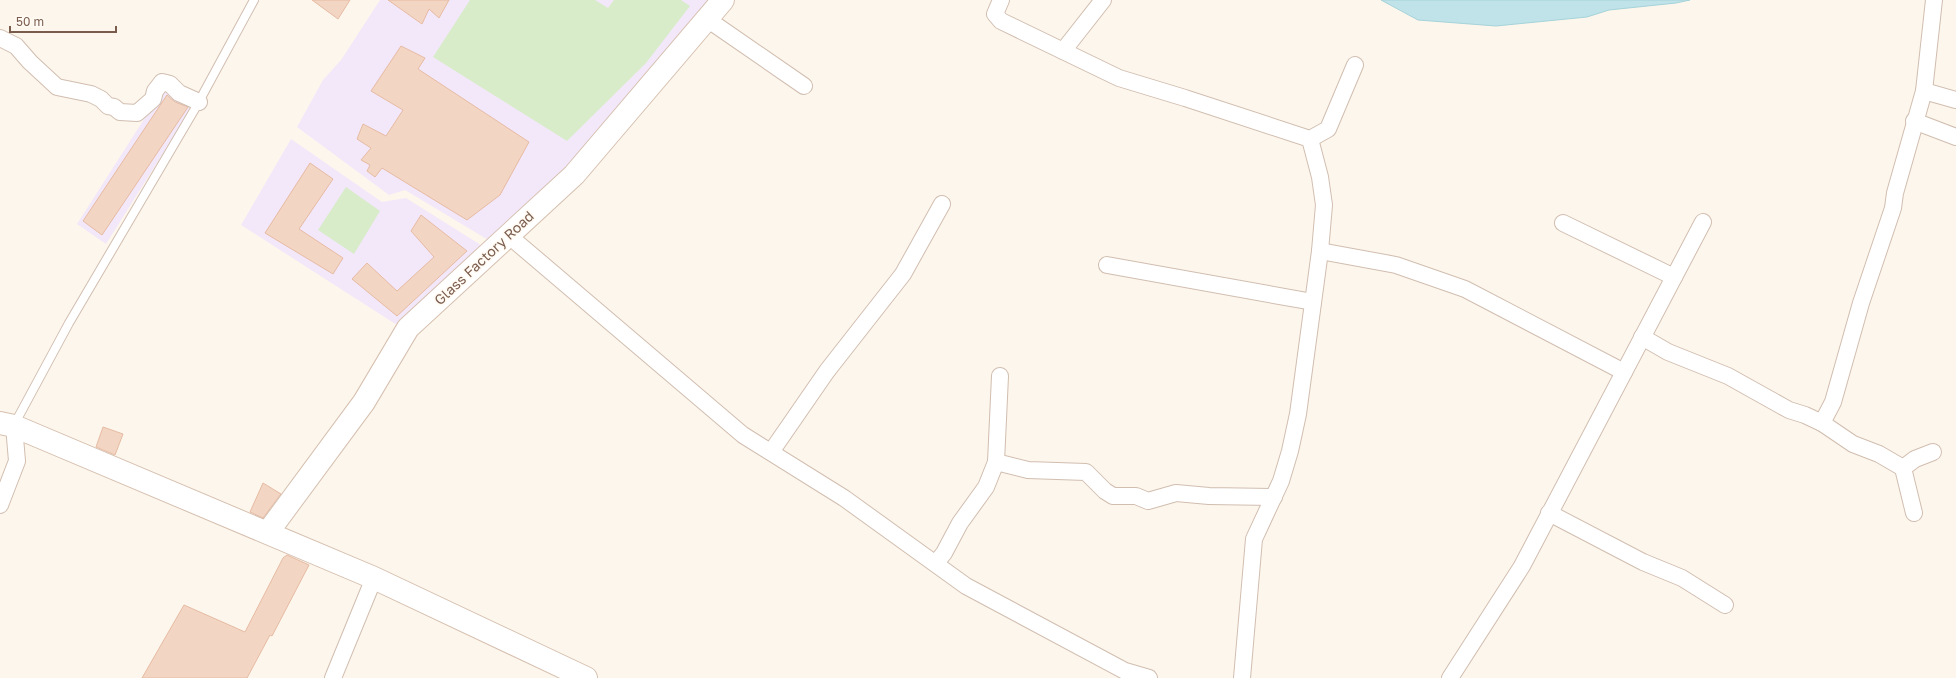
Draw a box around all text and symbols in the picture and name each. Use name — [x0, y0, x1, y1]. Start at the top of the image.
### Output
scale bar — [10, 8, 116, 34]
text: 50 m — [16, 14, 44, 29]
street label: Glass Factory Road — [430, 207, 537, 308]

